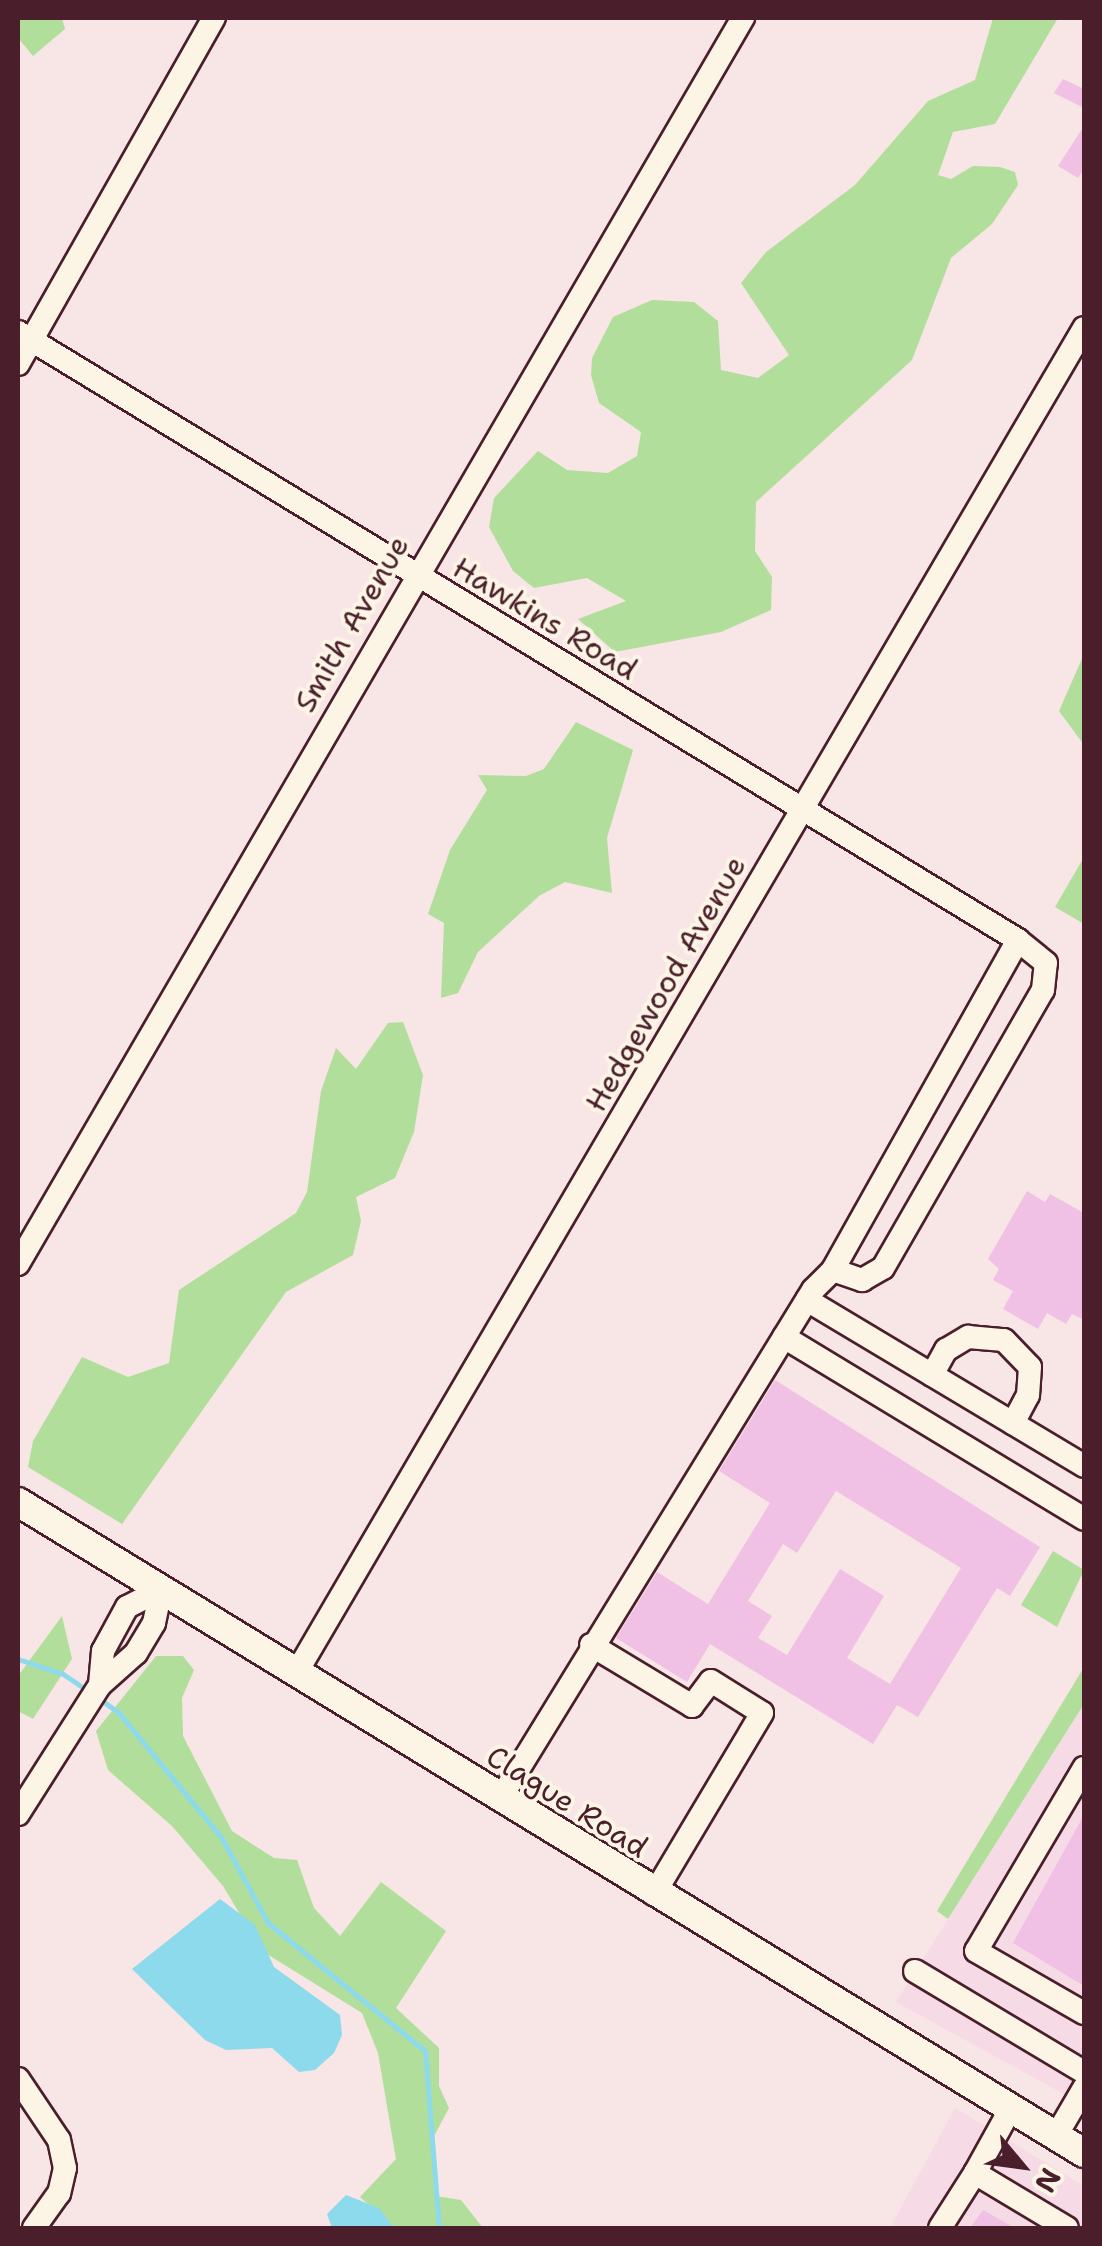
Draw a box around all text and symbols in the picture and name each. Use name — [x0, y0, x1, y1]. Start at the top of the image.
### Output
street label: Smith Avenue — [287, 530, 417, 718]
street label: Hawkins Road — [446, 550, 644, 688]
street label: Hedgewood Avenue — [578, 850, 754, 1118]
street label: Clague Road — [480, 1738, 654, 1866]
north arrow — [972, 2116, 1072, 2216]
text: N — [1026, 2162, 1070, 2199]

